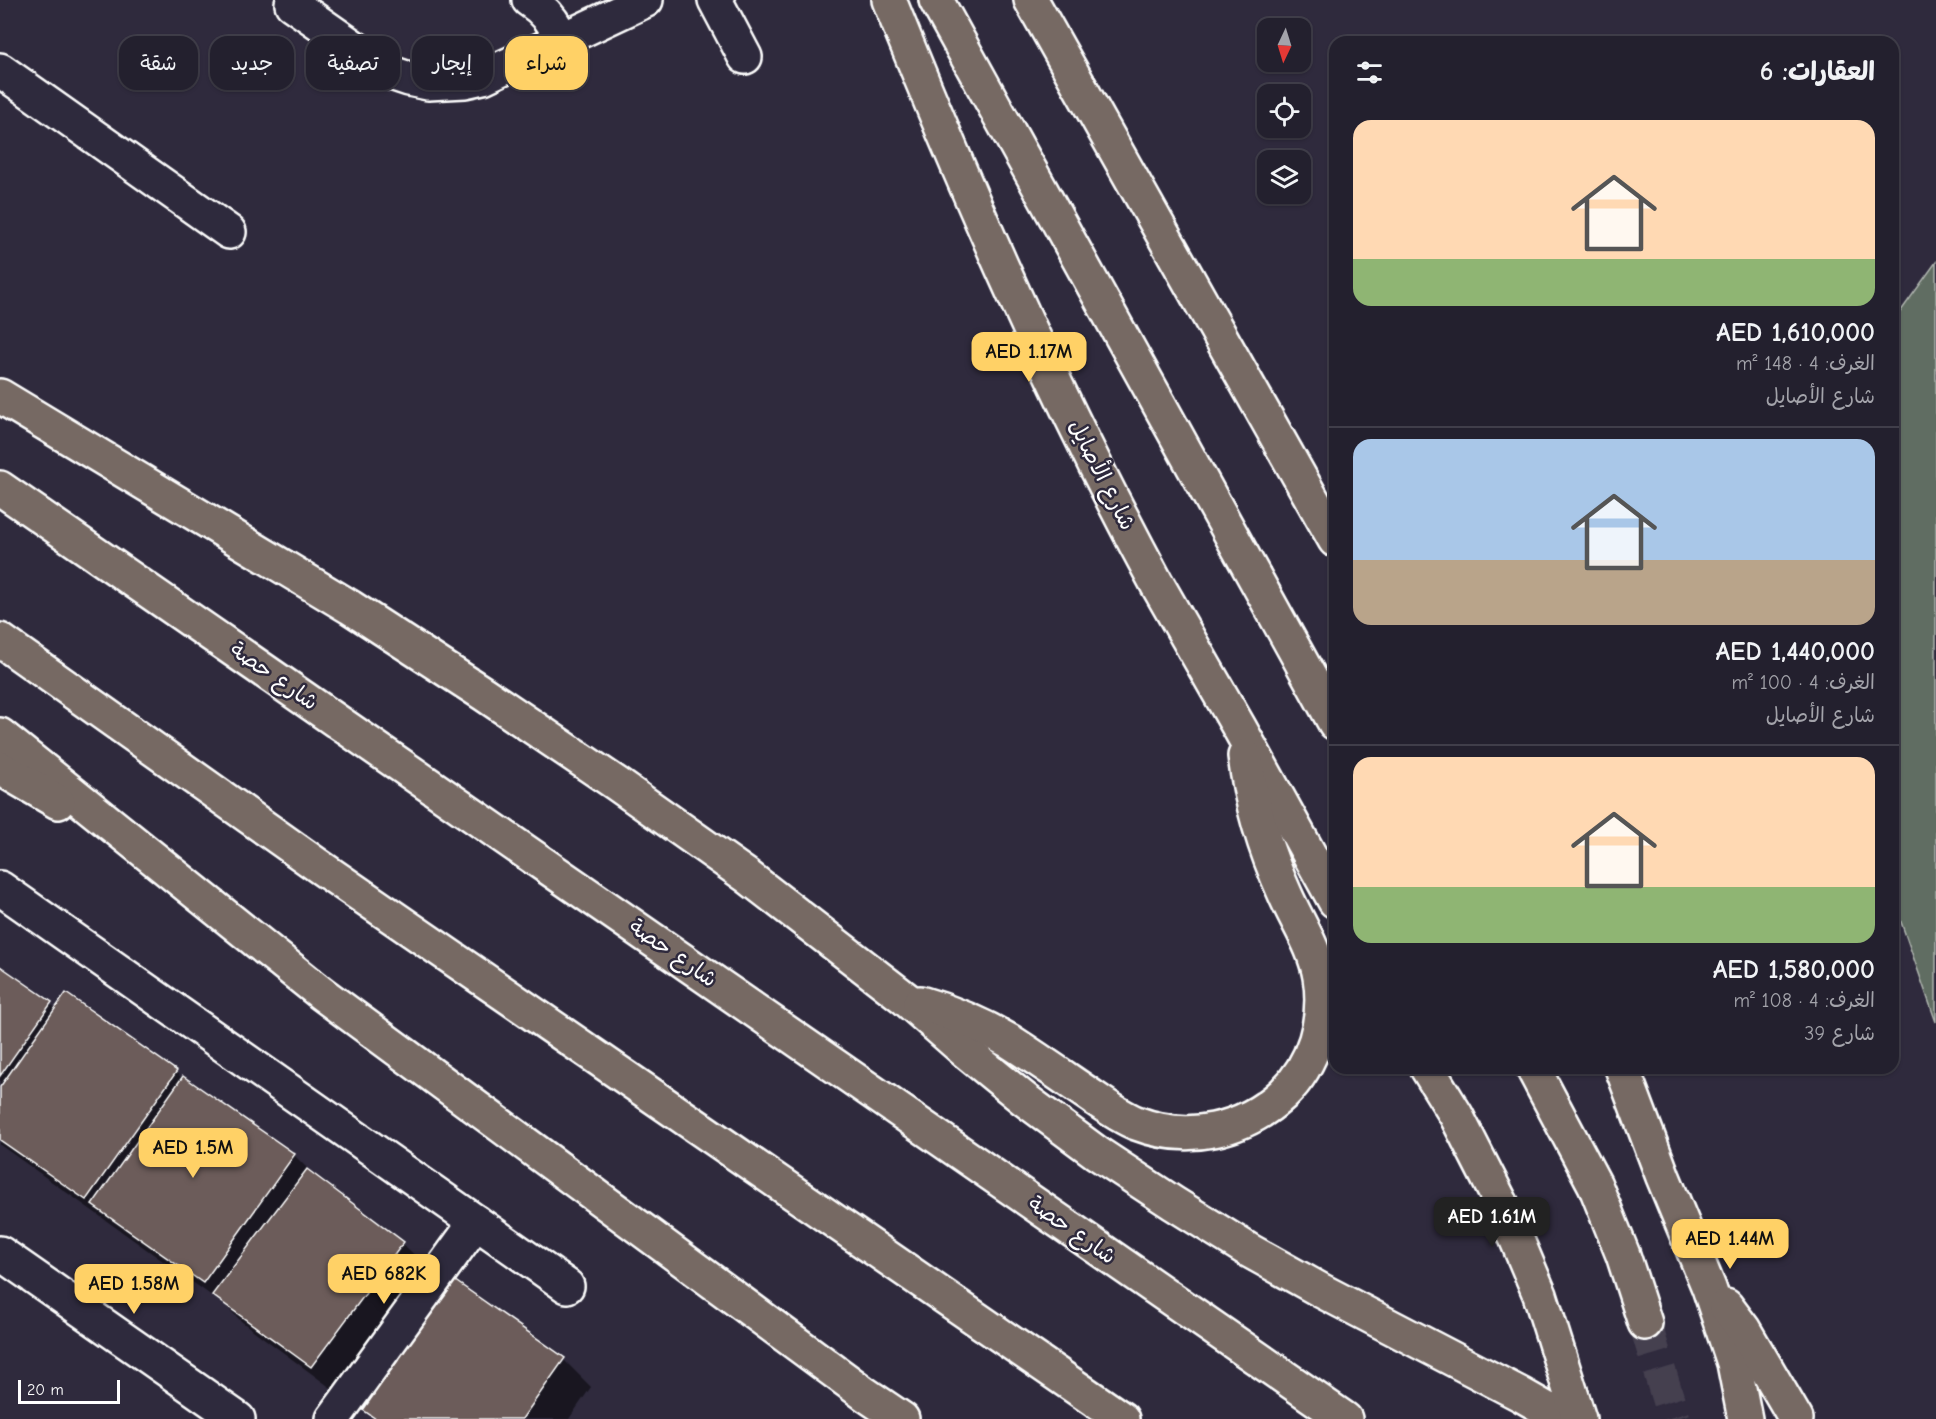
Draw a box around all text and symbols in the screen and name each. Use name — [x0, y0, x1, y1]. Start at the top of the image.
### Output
north arrow — [1257, 18, 1311, 72]
map controls — [1257, 18, 1311, 204]
chip: شقة — [119, 36, 198, 90]
chip: جديد — [210, 36, 294, 90]
chip: تصفية — [306, 36, 400, 90]
chip: إيجار — [412, 36, 493, 90]
chip: شراء — [505, 36, 588, 90]
icon: filters — [1353, 56, 1386, 89]
text: العقارات: 6 — [1760, 57, 1875, 87]
button: locate — [1257, 84, 1311, 138]
button: layers — [1257, 150, 1311, 204]
icon: home — [1560, 159, 1668, 267]
text: AED 1,610,000 — [1716, 318, 1875, 348]
pin: AED 1.17M — [960, 332, 1098, 383]
text: AED 1.17M — [986, 340, 1072, 363]
text: الغرف: 4 · 148 m² — [1736, 352, 1875, 375]
text: شارع الأصايل — [1766, 385, 1875, 408]
street label: شارع الأصايل — [1061, 414, 1144, 535]
icon: home — [1560, 478, 1668, 586]
street label: شارع حصة — [224, 636, 323, 717]
text: AED 1,440,000 — [1716, 637, 1875, 667]
text: الغرف: 4 · 100 m² — [1732, 671, 1875, 694]
text: شارع الأصايل — [1766, 704, 1875, 727]
icon: home — [1560, 796, 1668, 904]
street label: شارع حصة — [623, 913, 722, 994]
text: AED 1,580,000 — [1713, 955, 1875, 985]
text: الغرف: 4 · 108 m² — [1733, 989, 1875, 1012]
text: شارع 39 — [1804, 1022, 1875, 1045]
pin: AED 1.5M — [131, 1128, 255, 1179]
text: AED 1.5M — [153, 1136, 233, 1159]
street label: شارع حصة — [1022, 1190, 1121, 1271]
pin: AED 1.61M — [1423, 1197, 1561, 1248]
text: AED 1.61M — [1448, 1205, 1536, 1228]
pin: AED 1.44M — [1661, 1219, 1799, 1270]
text: AED 1.44M — [1686, 1227, 1774, 1250]
pin: AED 682K — [322, 1254, 446, 1305]
text: AED 682K — [342, 1262, 426, 1285]
pin: AED 1.58M — [65, 1264, 203, 1315]
text: AED 1.58M — [89, 1272, 179, 1295]
scale bar — [18, 1377, 120, 1404]
text: 20 m — [27, 1381, 64, 1399]

